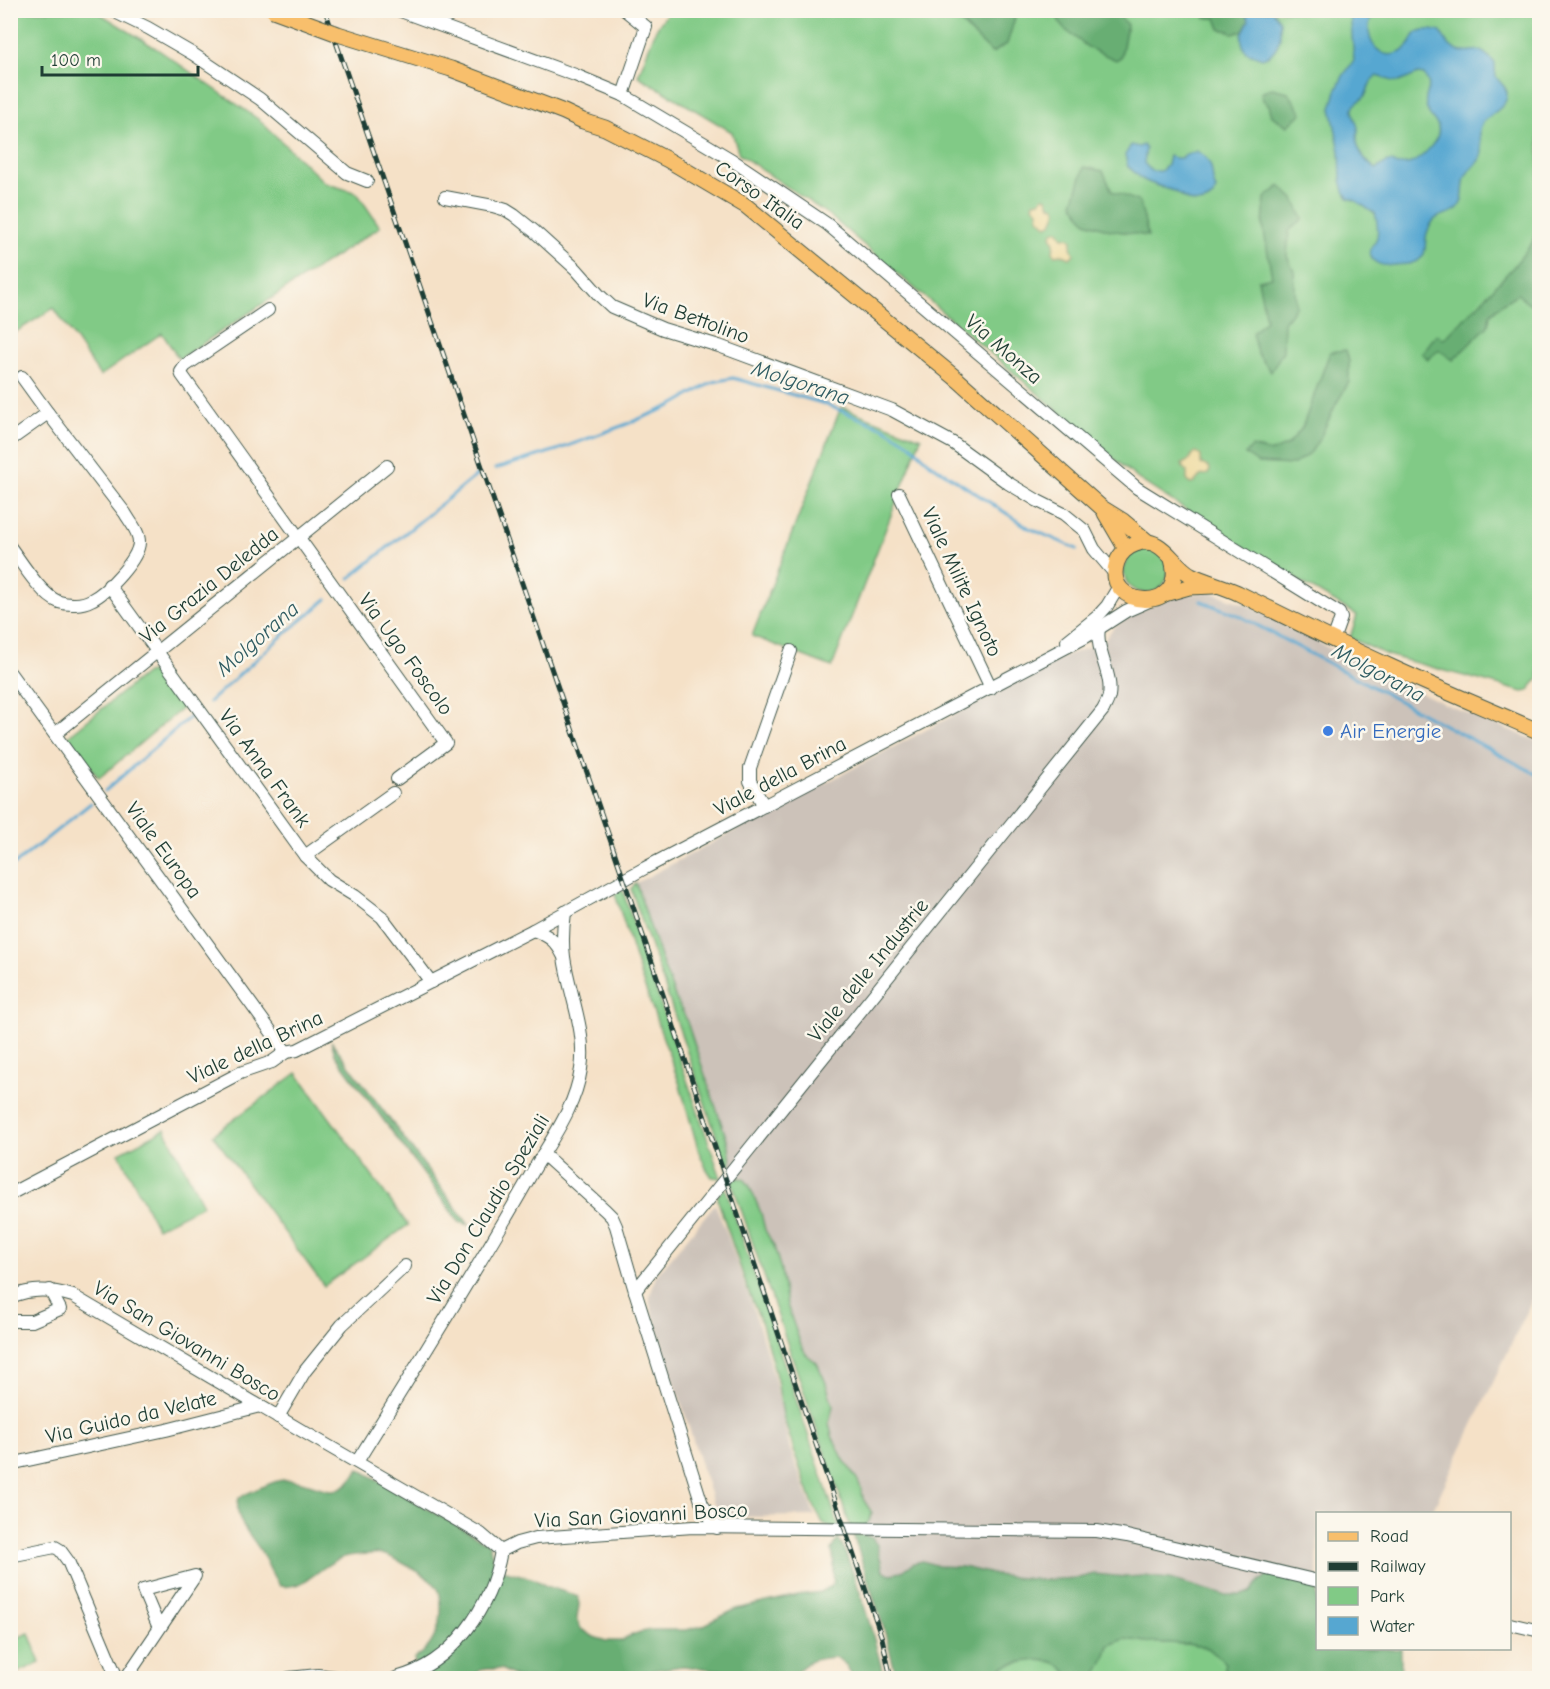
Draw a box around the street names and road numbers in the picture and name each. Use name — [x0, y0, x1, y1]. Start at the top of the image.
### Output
street label: Corso Italia — [711, 155, 809, 235]
street label: Via Bettolino — [639, 288, 753, 348]
street label: Via Monza — [961, 309, 1047, 389]
street label: Viale Milite Ignoto — [917, 503, 1007, 661]
street label: Via Grazia Deledda — [135, 522, 283, 648]
street label: Via Ugo Foscolo — [354, 588, 458, 720]
street label: Via Anna Frank — [214, 704, 316, 832]
street label: Viale della Brina — [710, 731, 850, 821]
street label: Viale Europa — [121, 797, 207, 903]
street label: Viale delle Industrie — [803, 893, 933, 1047]
street label: Viale della Brina — [184, 1005, 326, 1089]
street label: Via Don Claudio Speziali — [422, 1110, 554, 1308]
street label: Via San Giovanni Bosco — [89, 1276, 285, 1406]
street label: Via Guido da Velate — [43, 1386, 219, 1448]
street label: Via San Giovanni Bosco — [534, 1497, 748, 1533]

